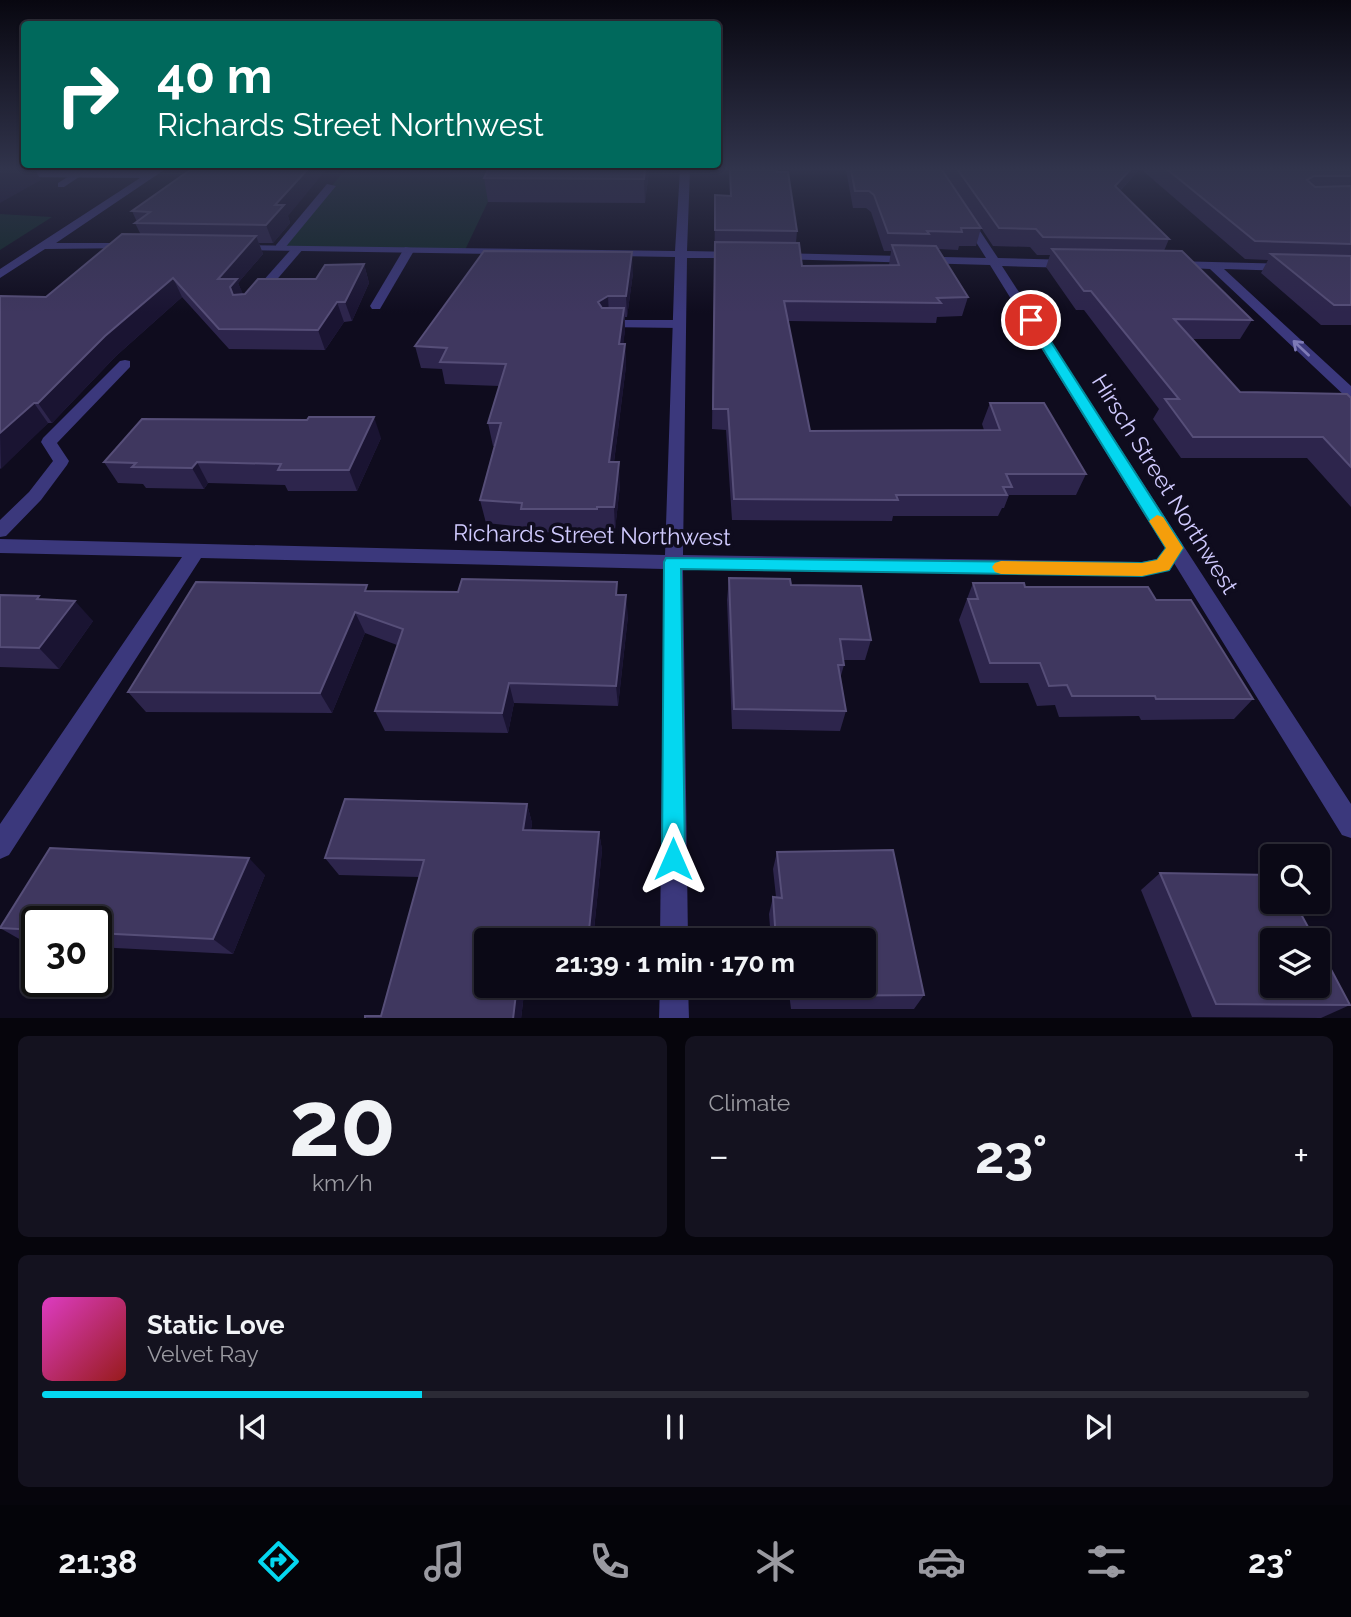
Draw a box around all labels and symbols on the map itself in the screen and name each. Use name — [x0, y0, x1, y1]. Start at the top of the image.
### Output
pin — [1001, 290, 1061, 350]
one-way arrow — [1293, 339, 1310, 356]
street label: Hirsch Street Northwest — [1087, 369, 1244, 599]
street label: Richards Street Northwest — [453, 519, 731, 550]
position arrow — [636, 822, 710, 896]
speed limit sign: 30 — [21, 906, 112, 997]

